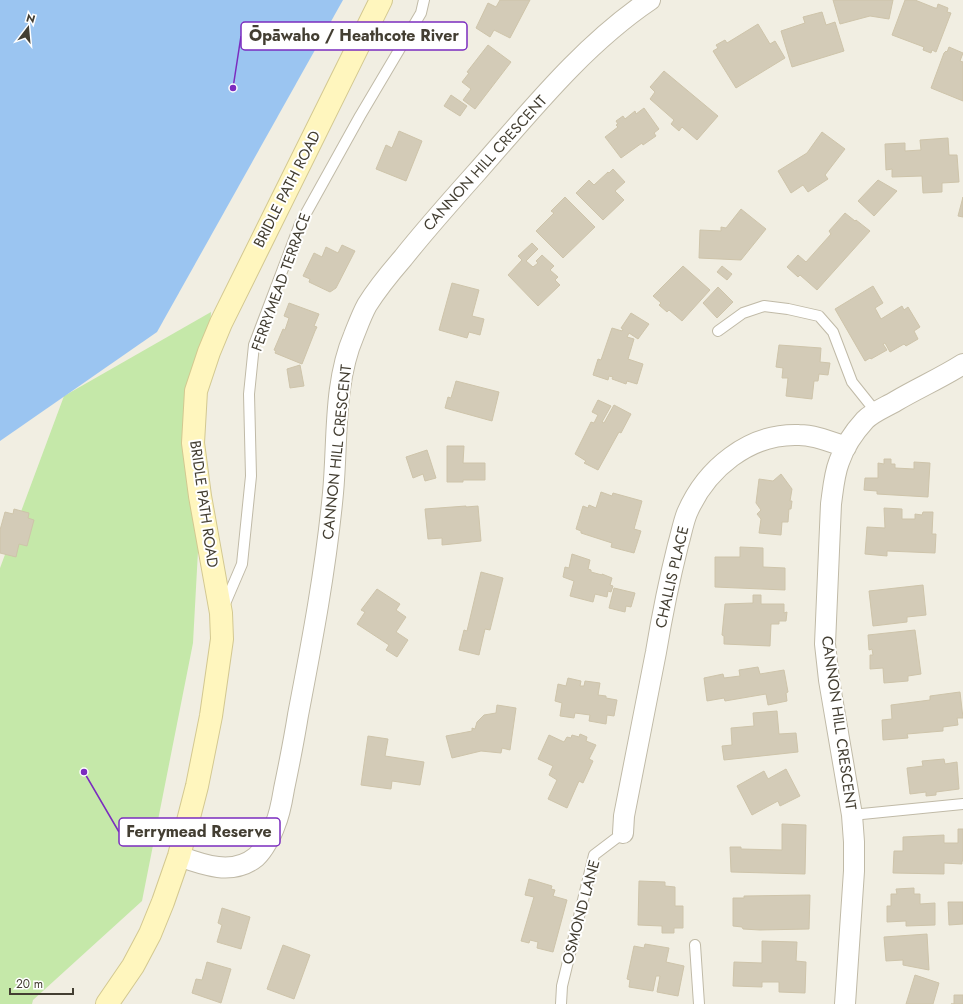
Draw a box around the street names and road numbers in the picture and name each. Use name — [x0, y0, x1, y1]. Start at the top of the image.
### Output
street label: CANNON HILL CRESCENT — [418, 90, 552, 236]
street label: BRIDLE PATH ROAD — [248, 127, 326, 251]
street label: FERRYMEAD TERRACE — [246, 210, 316, 354]
street label: CANNON HILL CRESCENT — [317, 363, 357, 541]
street label: BRIDLE PATH ROAD — [184, 439, 224, 569]
street label: CHALLIS PLACE — [650, 524, 694, 630]
street label: CANNON HILL CRESCENT — [816, 634, 862, 812]
street label: OSMOND LANE — [556, 857, 606, 967]

